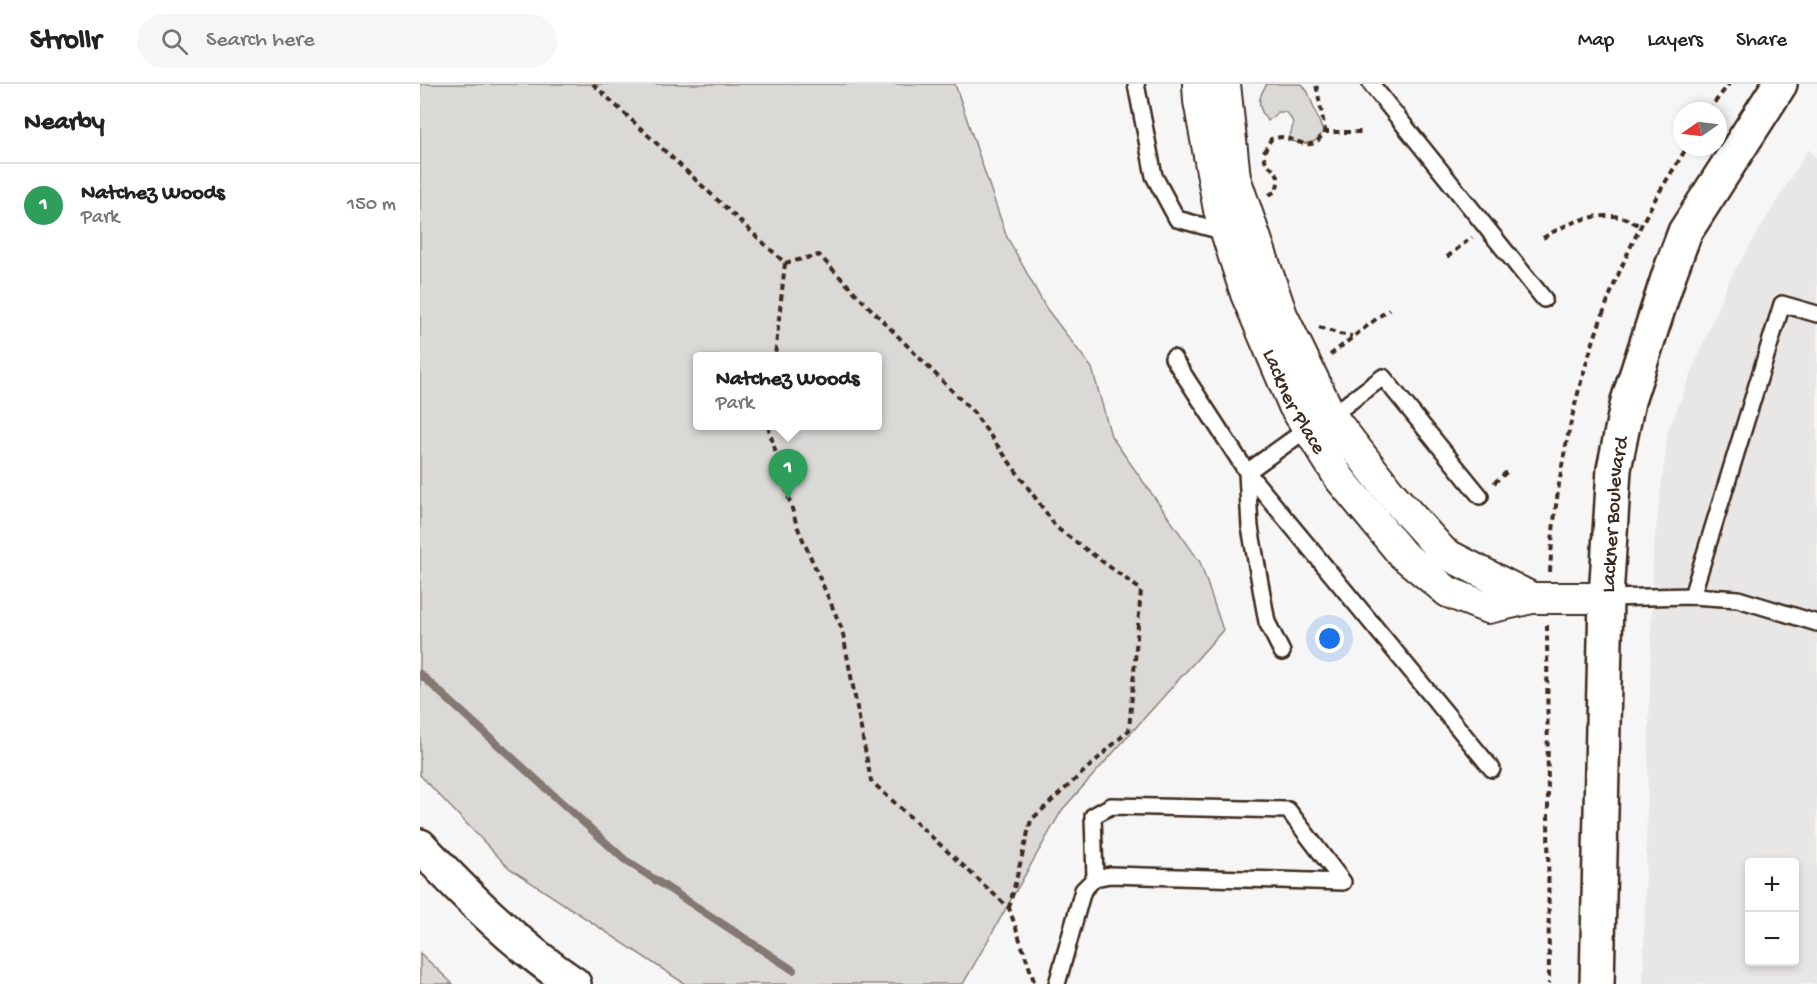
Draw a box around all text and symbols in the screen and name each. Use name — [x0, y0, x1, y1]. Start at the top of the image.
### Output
search box — [137, 14, 557, 68]
text: Strollr — [30, 25, 101, 58]
icon: search — [158, 25, 191, 58]
text: Search here — [206, 28, 315, 54]
text: Map — [1578, 29, 1614, 54]
text: Layers — [1647, 29, 1703, 54]
text: Share — [1736, 29, 1787, 54]
north arrow — [1673, 102, 1727, 156]
text: Nearby — [24, 108, 105, 139]
text: Natchez Woods — [81, 181, 225, 207]
text: 1 — [39, 194, 48, 217]
text: 150 m — [347, 194, 396, 217]
text: Park — [81, 207, 119, 230]
street label: Lackner Place — [1255, 346, 1331, 461]
popup — [693, 352, 882, 430]
text: Natchez Woods — [716, 367, 859, 393]
text: Park — [716, 393, 754, 416]
street label: Lackner Boulevard — [1597, 433, 1637, 594]
pin: 1 — [768, 450, 808, 499]
your location — [1315, 624, 1344, 653]
map controls — [1745, 858, 1799, 966]
button: + — [1745, 858, 1799, 912]
button: − — [1745, 912, 1799, 966]

